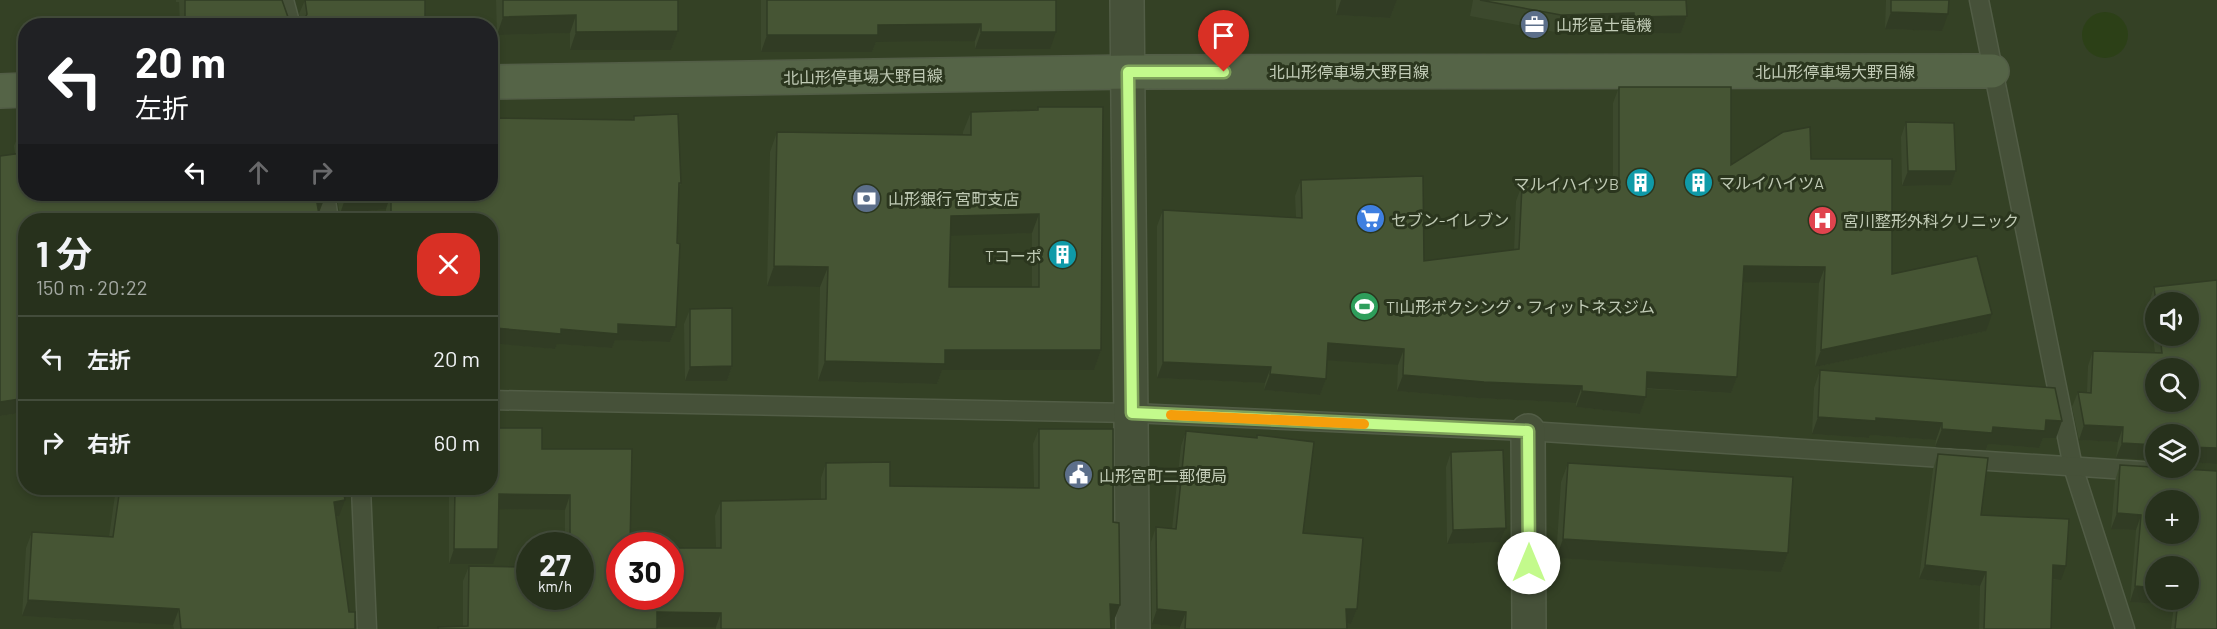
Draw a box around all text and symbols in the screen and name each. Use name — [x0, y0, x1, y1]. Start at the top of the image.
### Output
office icon: 山形富士電機 — [1519, 8, 1551, 40]
pin — [1198, 10, 1249, 72]
place label: 山形富士電機 — [1556, 15, 1652, 34]
icon: arrive — [1207, 19, 1240, 52]
text: 20 m — [135, 36, 226, 86]
icon: left — [36, 42, 114, 120]
street label: 北山形停車場大野目線 — [1269, 62, 1429, 81]
street label: 北山形停車場大野目線 — [1755, 62, 1915, 81]
street label: 北山形停車場大野目線 — [783, 65, 943, 87]
text: 左折 — [135, 91, 189, 123]
icon: left — [179, 156, 212, 189]
icon: ahead — [242, 156, 275, 189]
icon: right — [305, 156, 338, 189]
building icon: マルイハイツA — [1682, 166, 1714, 198]
building icon: マルイハイツB — [1624, 167, 1656, 199]
place label: マルイハイツA — [1719, 173, 1824, 192]
place label: マルイハイツB — [1514, 174, 1619, 193]
bank icon: 山形銀行 宮町支店 — [851, 182, 883, 214]
place label: 山形銀行 宮町支店 — [888, 189, 1019, 208]
supermarket icon: セブン-イレブン — [1354, 203, 1386, 235]
hospital icon: 宮川整形外科クリニック — [1806, 204, 1838, 236]
place label: セブン-イレブン — [1391, 210, 1509, 229]
place label: 宮川整形外科クリニック — [1843, 211, 2019, 230]
text: 1 分 — [36, 231, 92, 274]
button: close — [417, 233, 480, 296]
building icon: Tコーポ — [1047, 239, 1079, 271]
place label: Tコーポ — [985, 246, 1042, 265]
text: 150 m · 20:22 — [36, 275, 148, 299]
sports icon: TI山形ボクシング・フィットネスジム — [1349, 290, 1381, 322]
map controls — [2145, 292, 2199, 610]
button: sound — [2145, 292, 2199, 346]
place label: TI山形ボクシング・フィットネスジム — [1386, 297, 1655, 316]
icon: left — [36, 342, 69, 375]
text: 20 m — [433, 345, 480, 371]
text: 左折 — [87, 346, 131, 372]
button: search — [2145, 358, 2199, 412]
button: layers — [2145, 424, 2199, 478]
icon: right — [36, 426, 69, 459]
text: 60 m — [434, 429, 480, 455]
text: 右折 — [87, 430, 131, 456]
public building icon: 山形宮町二郵便局 — [1062, 459, 1094, 491]
place label: 山形宮町二郵便局 — [1099, 466, 1227, 485]
button: + — [2145, 490, 2199, 544]
position arrow — [1497, 531, 1561, 595]
speed limit sign: 30 — [606, 532, 684, 610]
text: 27 — [539, 546, 571, 582]
button: − — [2145, 556, 2199, 610]
text: km/h — [538, 577, 572, 595]

